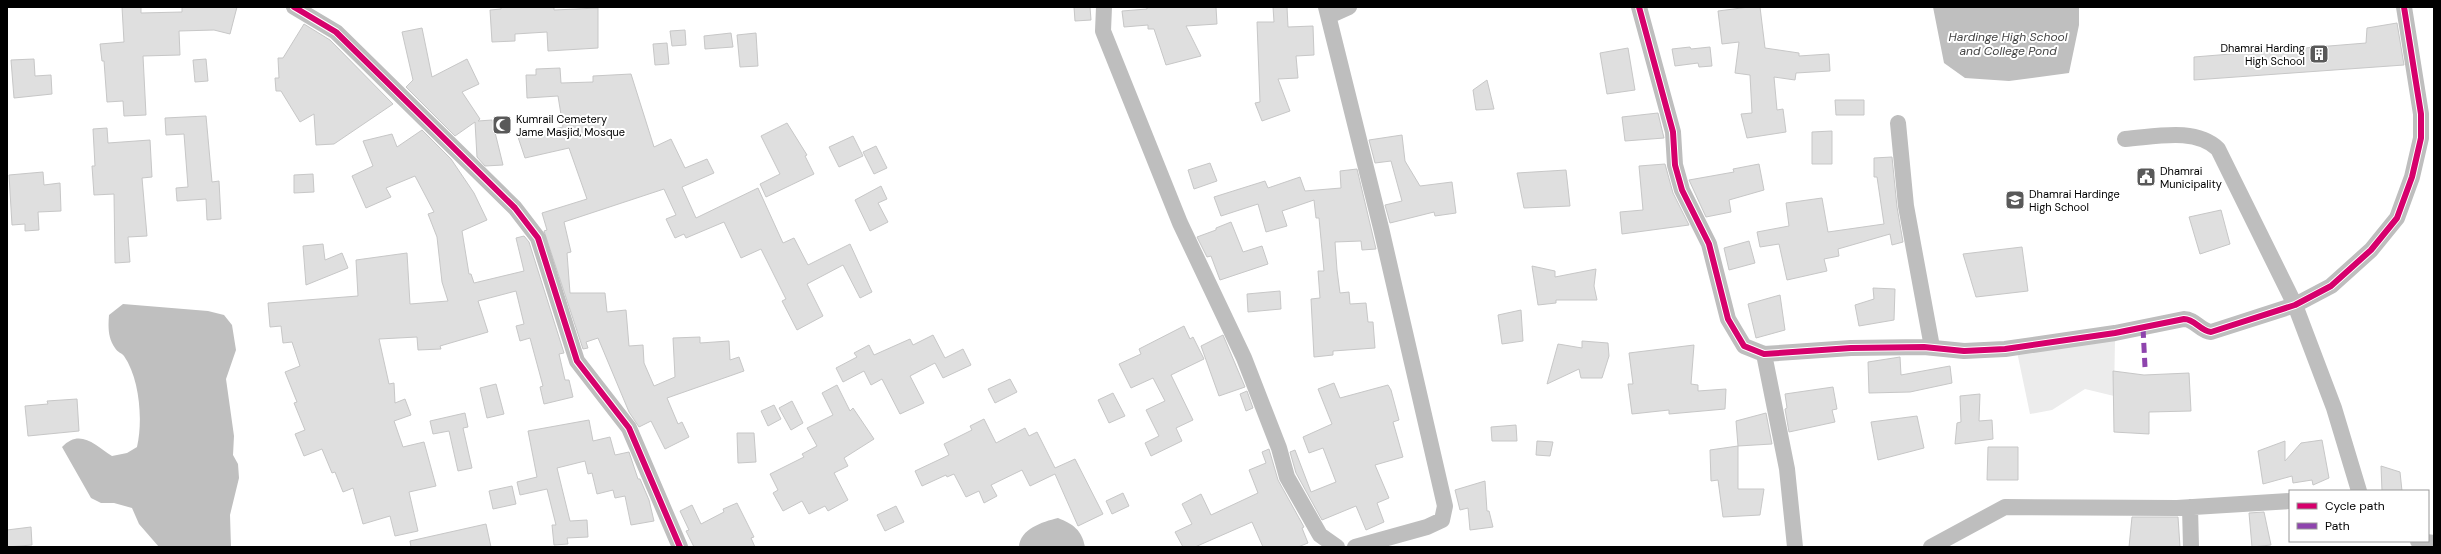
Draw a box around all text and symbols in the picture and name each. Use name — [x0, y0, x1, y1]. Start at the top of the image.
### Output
water label: Hardinge High School and College Pond — [1949, 29, 2068, 59]
place label: Dhamrai Harding High School — [2220, 41, 2305, 68]
building icon: Dhamrai Harding High School — [2308, 43, 2330, 65]
place label: Kumrail Cemetery Jame Masjid, Mosque — [516, 112, 625, 139]
mosque icon: Kumrail Cemetery Jame Masjid, Mosque — [491, 114, 513, 136]
place label: Dhamrai Municipality — [2160, 164, 2222, 191]
public building icon: Dhamrai Municipality — [2135, 166, 2157, 188]
place label: Dhamrai Hardinge High School — [2029, 187, 2120, 214]
school or university icon: Dhamrai Hardinge High School — [2004, 189, 2026, 211]
legend — [2289, 490, 2429, 542]
text: Cycle path — [2325, 498, 2385, 514]
text: Path — [2325, 518, 2350, 534]

